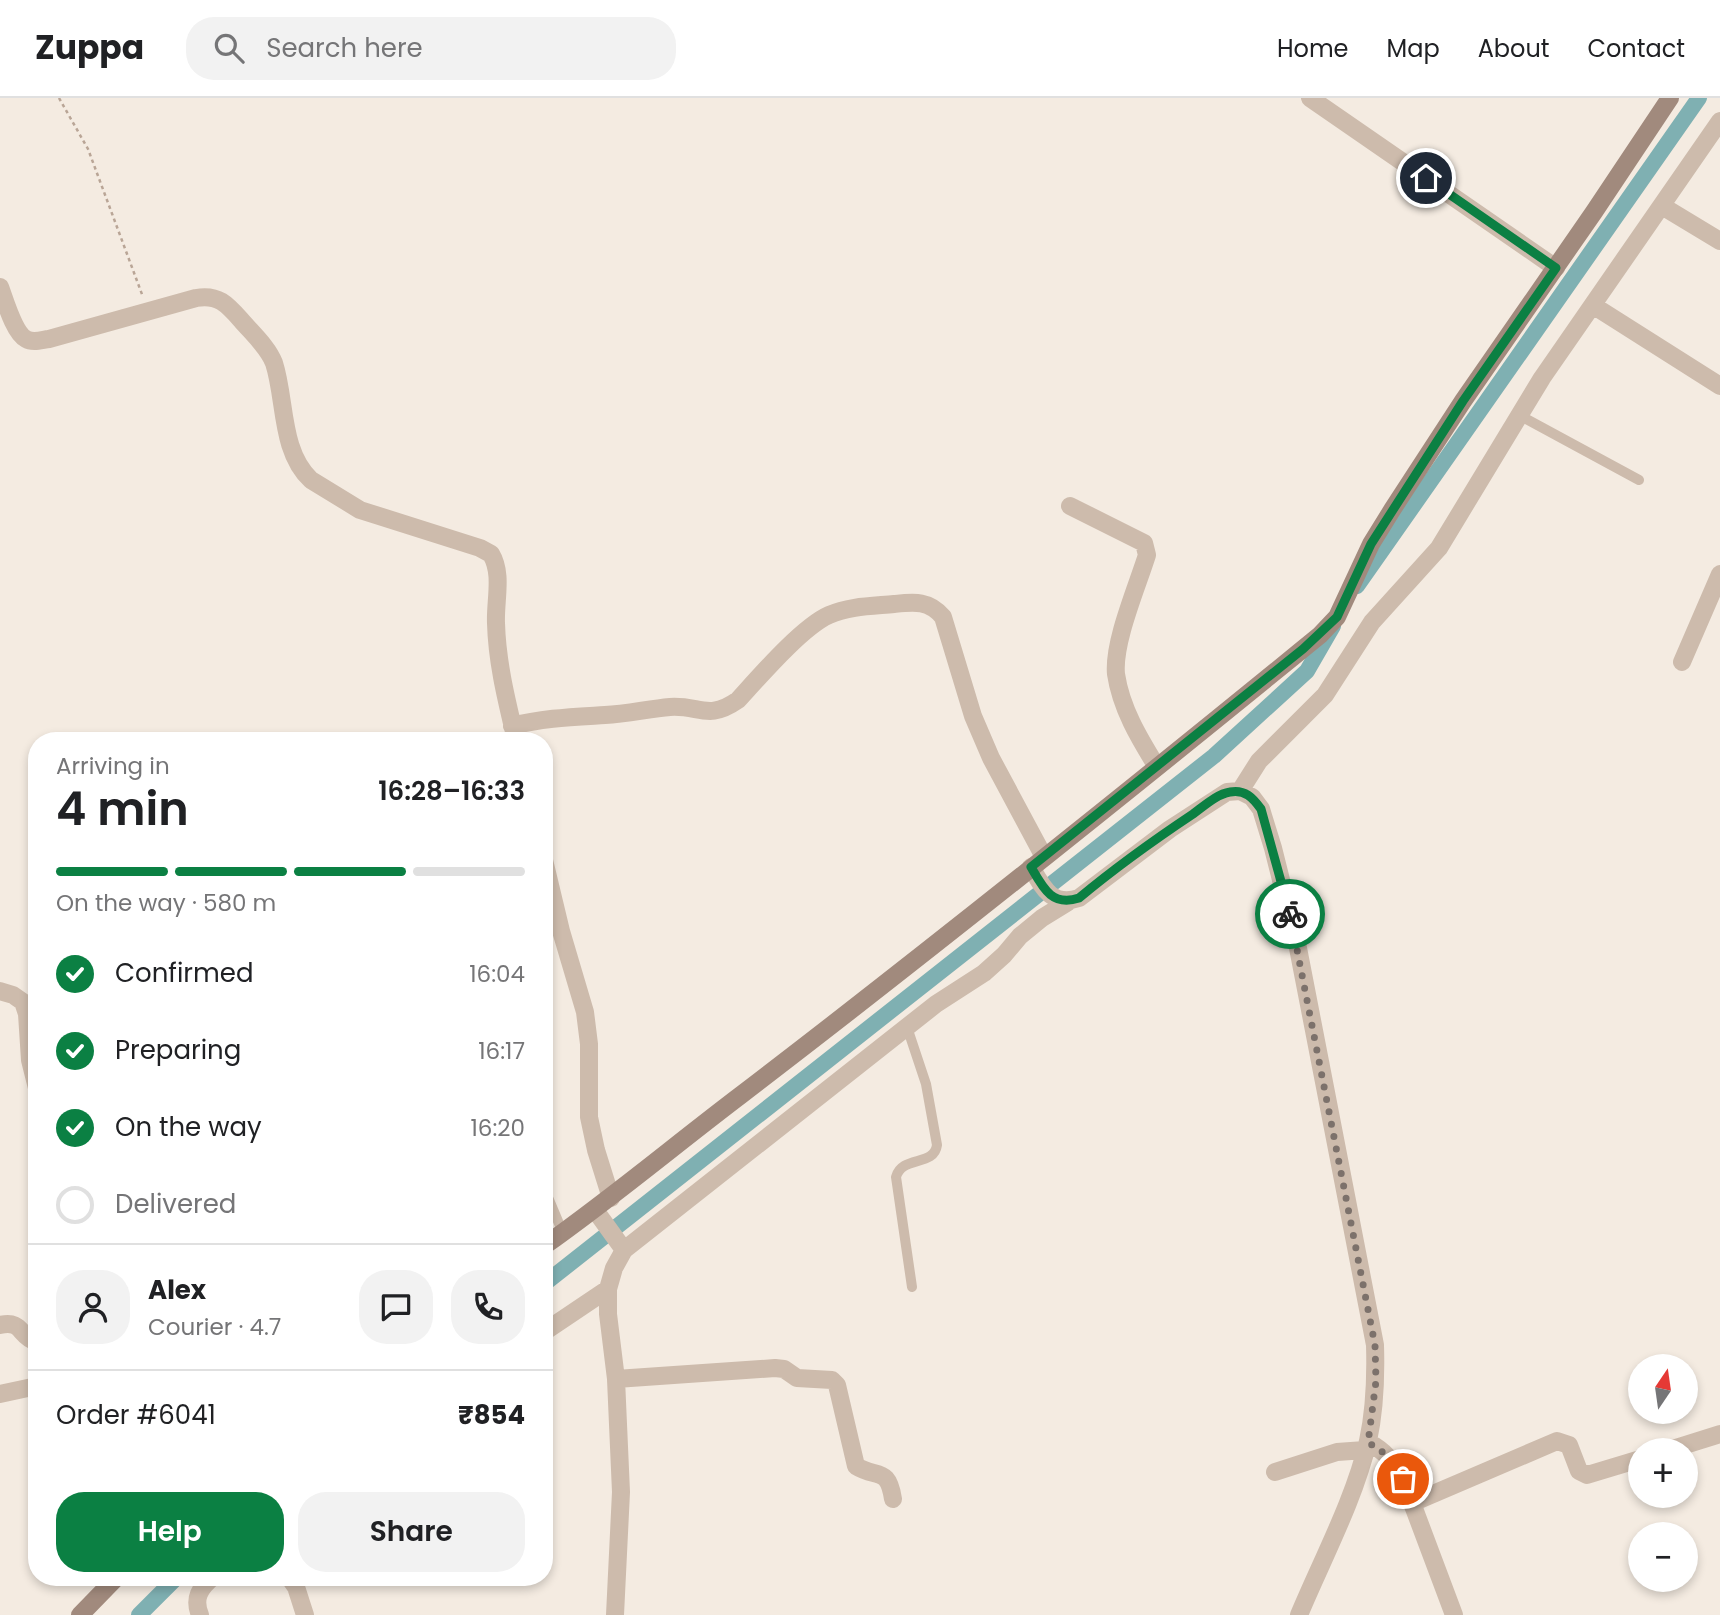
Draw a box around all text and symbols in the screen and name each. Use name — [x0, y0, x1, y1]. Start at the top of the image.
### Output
search box — [186, 17, 676, 80]
text: Zuppa — [35, 24, 144, 71]
icon: search — [210, 29, 248, 67]
text: Search here — [266, 30, 423, 66]
text: Home — [1277, 32, 1349, 65]
text: Map — [1387, 32, 1440, 65]
text: About — [1478, 32, 1549, 65]
text: Contact — [1587, 32, 1685, 65]
pin — [1396, 148, 1456, 208]
icon: home — [1407, 159, 1445, 197]
text: Arriving in — [56, 750, 170, 782]
text: 16:28–16:33 — [378, 773, 525, 809]
text: 4 min — [56, 777, 189, 841]
courier — [1255, 879, 1325, 949]
text: On the way · 580 m — [56, 887, 276, 919]
icon: bike — [1271, 895, 1309, 933]
icon: check — [56, 955, 94, 993]
text: Confirmed — [115, 955, 253, 991]
text: 16:04 — [469, 958, 525, 990]
icon: check — [56, 1032, 94, 1070]
text: Preparing — [115, 1032, 241, 1068]
text: 16:17 — [478, 1035, 525, 1067]
icon: check — [56, 1109, 94, 1147]
text: On the way — [115, 1109, 262, 1145]
text: 16:20 — [470, 1112, 525, 1144]
text: Delivered — [115, 1186, 236, 1222]
button: person — [56, 1270, 130, 1344]
button: chat — [359, 1270, 433, 1344]
button: phone — [451, 1270, 525, 1344]
text: Alex — [148, 1272, 206, 1308]
text: Courier · 4.7 — [148, 1311, 281, 1343]
north arrow — [1628, 1354, 1698, 1424]
map controls — [1628, 1354, 1698, 1592]
text: Order #6041 — [56, 1397, 216, 1433]
text: ₹854 — [458, 1397, 525, 1433]
button: + — [1628, 1438, 1698, 1508]
pin — [1373, 1449, 1433, 1509]
icon: bag — [1384, 1460, 1422, 1498]
button: Help — [56, 1492, 284, 1572]
button: Share — [298, 1492, 525, 1572]
button: − — [1628, 1522, 1698, 1592]

